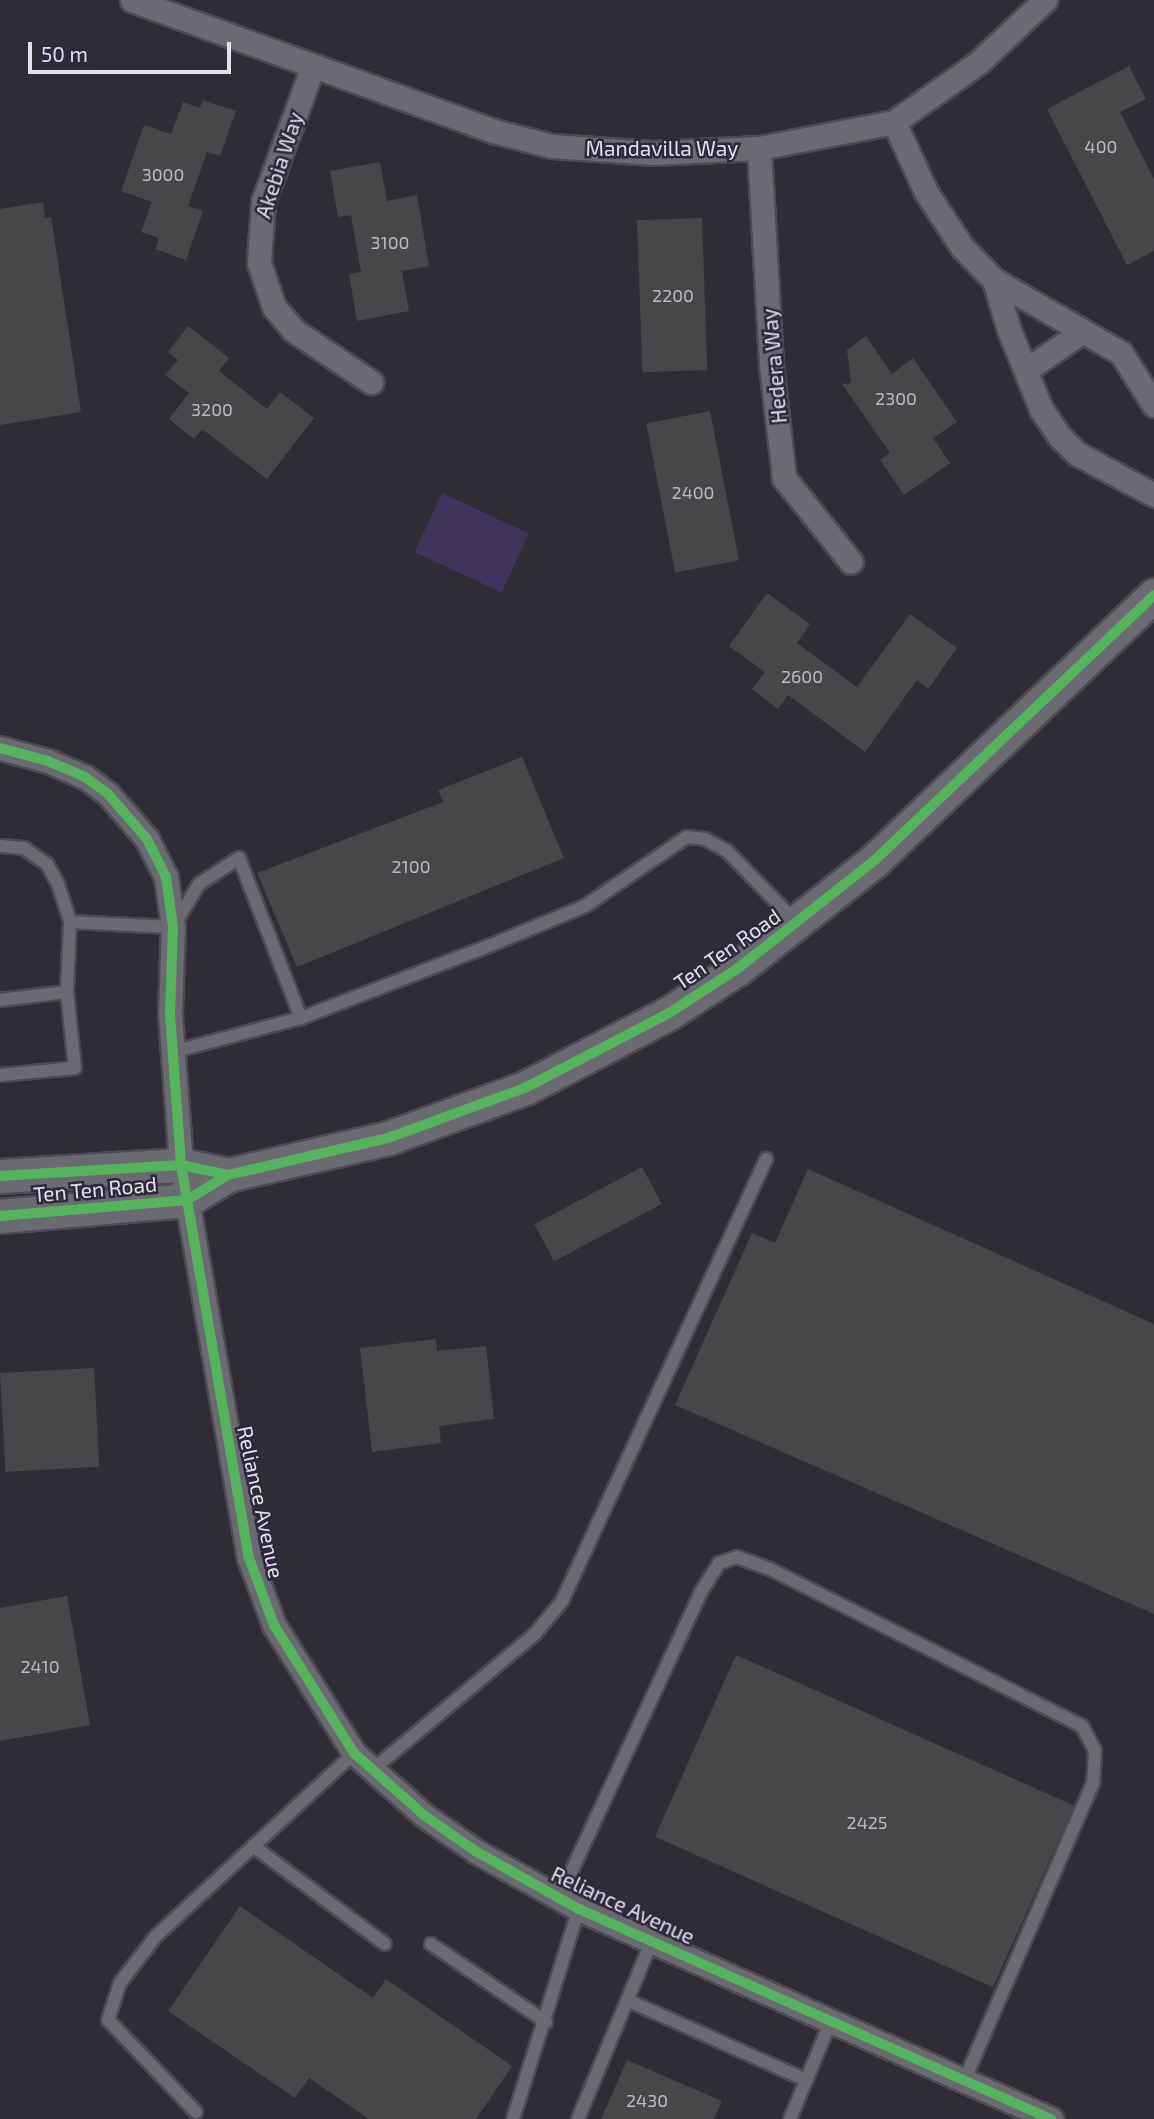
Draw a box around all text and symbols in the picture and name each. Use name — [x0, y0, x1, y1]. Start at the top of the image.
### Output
scale bar — [32, 28, 234, 72]
text: 50 m — [41, 41, 88, 66]
street label: Akebia Way — [250, 109, 308, 221]
street label: Mandavilla Way — [585, 135, 739, 161]
house number: 400 — [1085, 135, 1117, 157]
house number: 3000 — [142, 163, 184, 185]
house number: 3100 — [371, 231, 409, 253]
house number: 2200 — [652, 284, 694, 306]
street label: Hedera Way — [756, 307, 792, 425]
house number: 2300 — [875, 387, 917, 409]
house number: 3200 — [191, 398, 233, 420]
house number: 2400 — [672, 481, 714, 503]
house number: 2600 — [781, 665, 823, 687]
house number: 2100 — [392, 855, 430, 877]
street label: Ten Ten Road — [669, 903, 785, 995]
street label: Ten Ten Road — [32, 1171, 158, 1207]
street label: Reliance Avenue — [232, 1423, 290, 1581]
house number: 2410 — [20, 1655, 60, 1677]
house number: 2425 — [847, 1811, 887, 1833]
street label: Reliance Avenue — [547, 1861, 699, 1949]
house number: 2430 — [626, 2089, 668, 2111]

